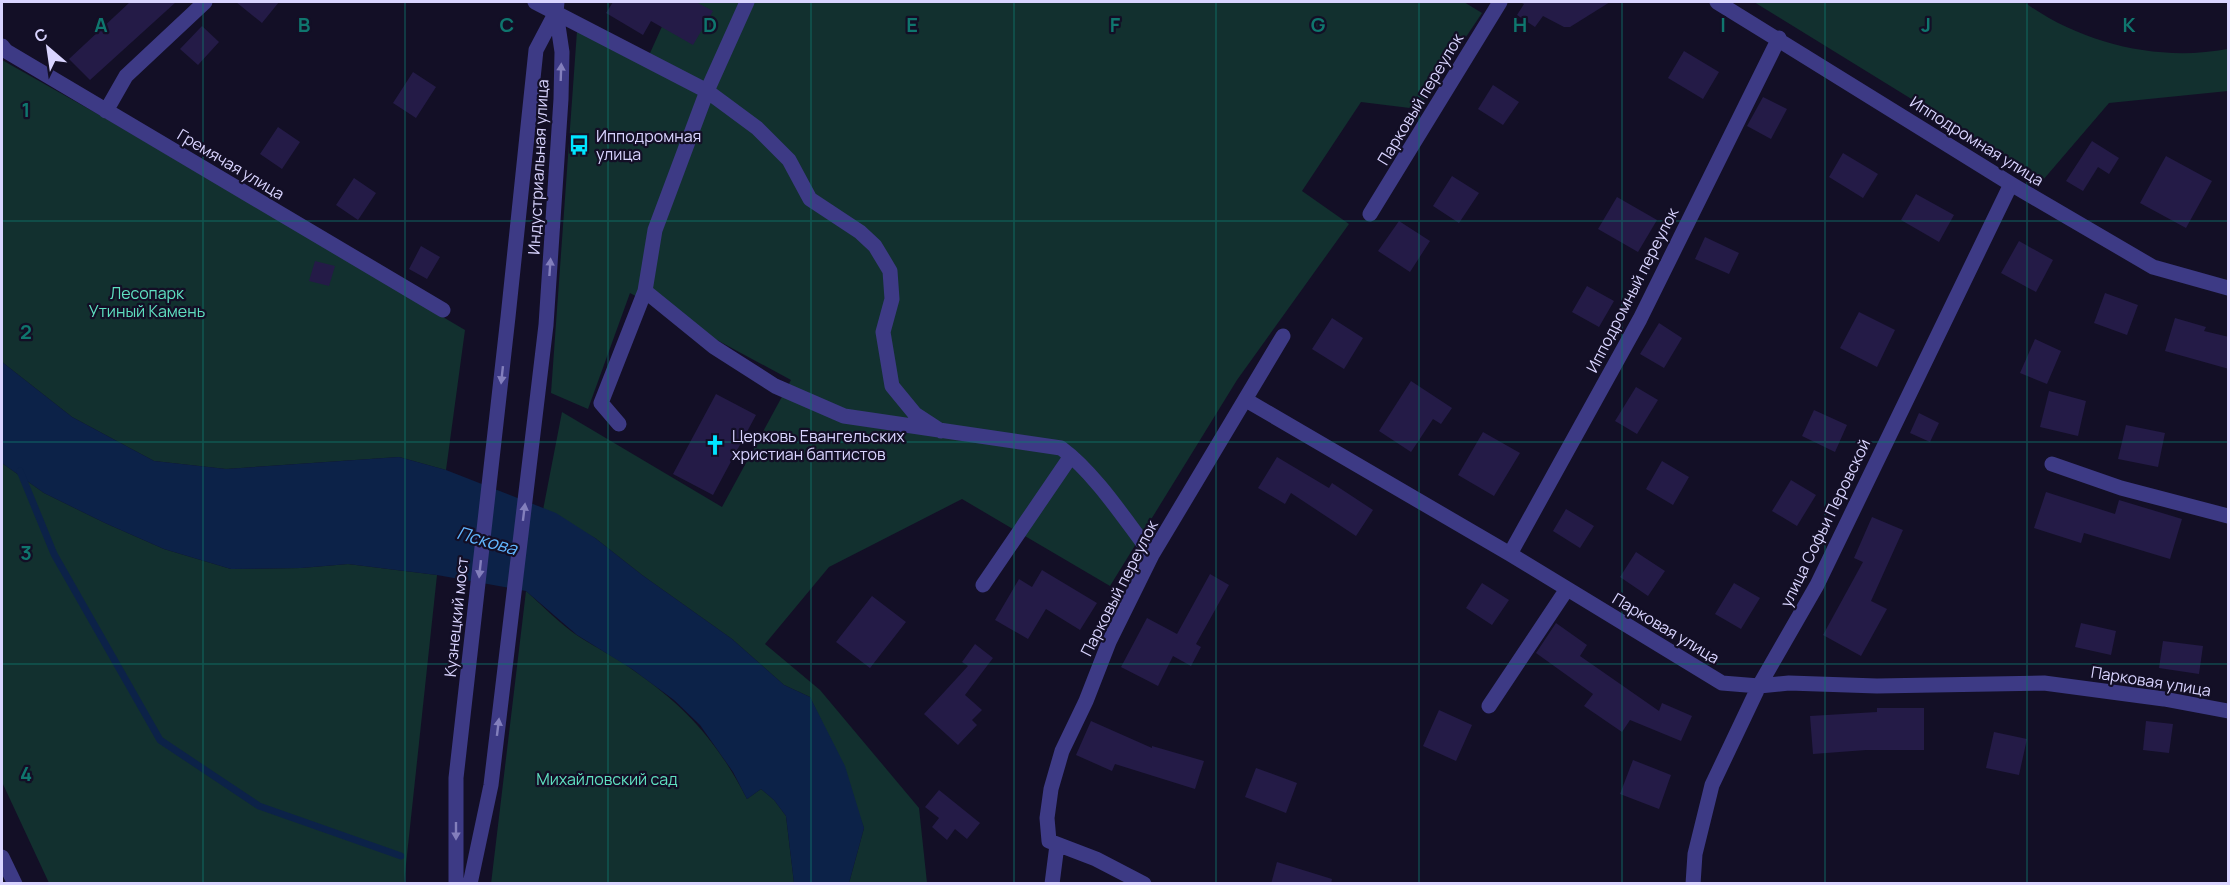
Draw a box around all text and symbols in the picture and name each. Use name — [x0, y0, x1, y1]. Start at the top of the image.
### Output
text: A — [94, 11, 108, 38]
text: B — [298, 11, 311, 38]
text: C — [500, 11, 514, 38]
text: D — [703, 11, 717, 38]
text: E — [906, 11, 918, 38]
text: F — [1110, 11, 1121, 38]
text: G — [1311, 11, 1326, 38]
text: H — [1513, 11, 1527, 38]
text: I — [1720, 11, 1726, 38]
text: J — [1921, 11, 1931, 38]
text: K — [2123, 11, 2136, 38]
north arrow — [18, 18, 78, 78]
text: С — [30, 22, 51, 47]
street label: Парковый переулок — [1372, 28, 1469, 169]
one-way arrow — [557, 62, 566, 81]
street label: Индустриальная улица — [522, 79, 554, 255]
street label: Ипподромная улица — [1906, 91, 2048, 191]
text: 1 — [22, 96, 30, 123]
street label: Гремячая улица — [173, 123, 289, 205]
place label: Ипподромная улица — [596, 125, 701, 165]
bus stop icon: Ипподромная улица — [567, 133, 591, 157]
street label: Ипподромный переулок — [1581, 203, 1684, 376]
one-way arrow — [545, 257, 555, 276]
park label: Лесопарк Утиный Камень — [89, 282, 205, 322]
text: 2 — [20, 318, 32, 345]
one-way arrow — [497, 366, 507, 385]
place label: Церковь Евангельских христиан баптистов — [732, 425, 905, 465]
church icon: Церковь Евангельских христиан баптистов — [703, 433, 727, 457]
street label: улица Софьи Перовской — [1775, 435, 1875, 611]
one-way arrow — [519, 503, 528, 522]
street label: Парковый переулок — [1075, 515, 1163, 660]
water label: Пскова — [454, 520, 521, 560]
text: 3 — [20, 539, 32, 566]
street label: Кузнецкий мост — [439, 556, 473, 678]
one-way arrow — [475, 560, 485, 579]
street label: Парковая улица — [1608, 587, 1724, 669]
street label: Парковая улица — [2089, 661, 2213, 701]
one-way arrow — [493, 717, 503, 736]
text: 4 — [20, 760, 32, 787]
park label: Михайловский сад — [536, 768, 678, 790]
one-way arrow — [451, 821, 461, 840]

